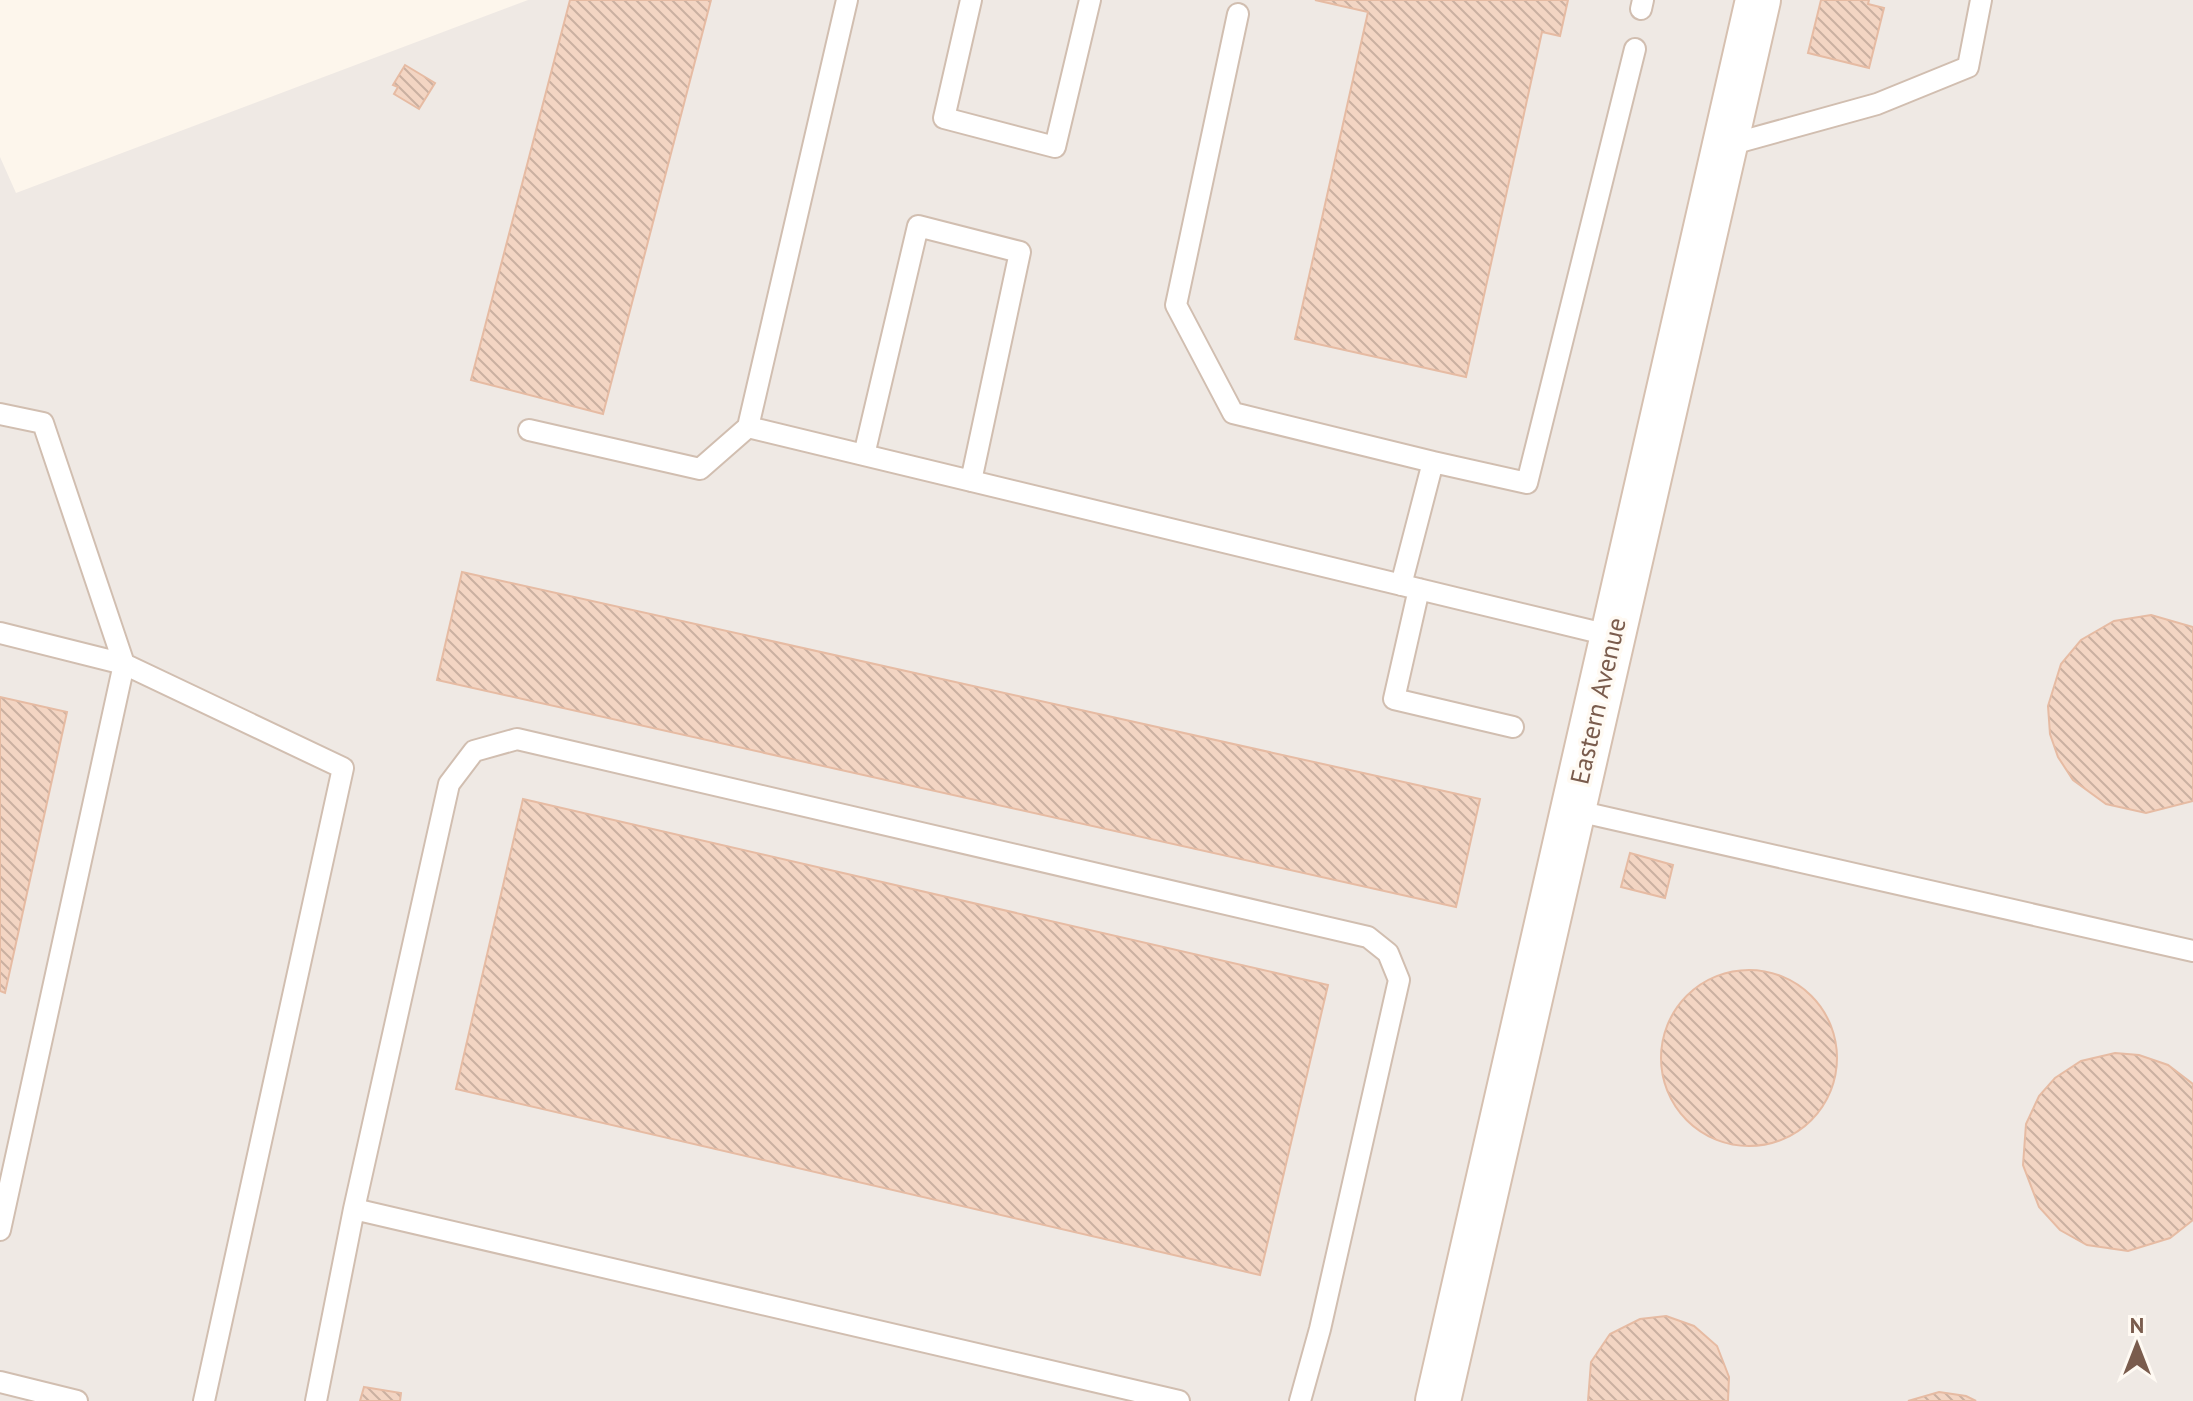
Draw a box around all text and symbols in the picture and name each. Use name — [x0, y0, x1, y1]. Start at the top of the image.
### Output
street label: Eastern Avenue — [1562, 614, 1633, 787]
north arrow — [2097, 1305, 2177, 1385]
text: N — [2130, 1311, 2144, 1339]

